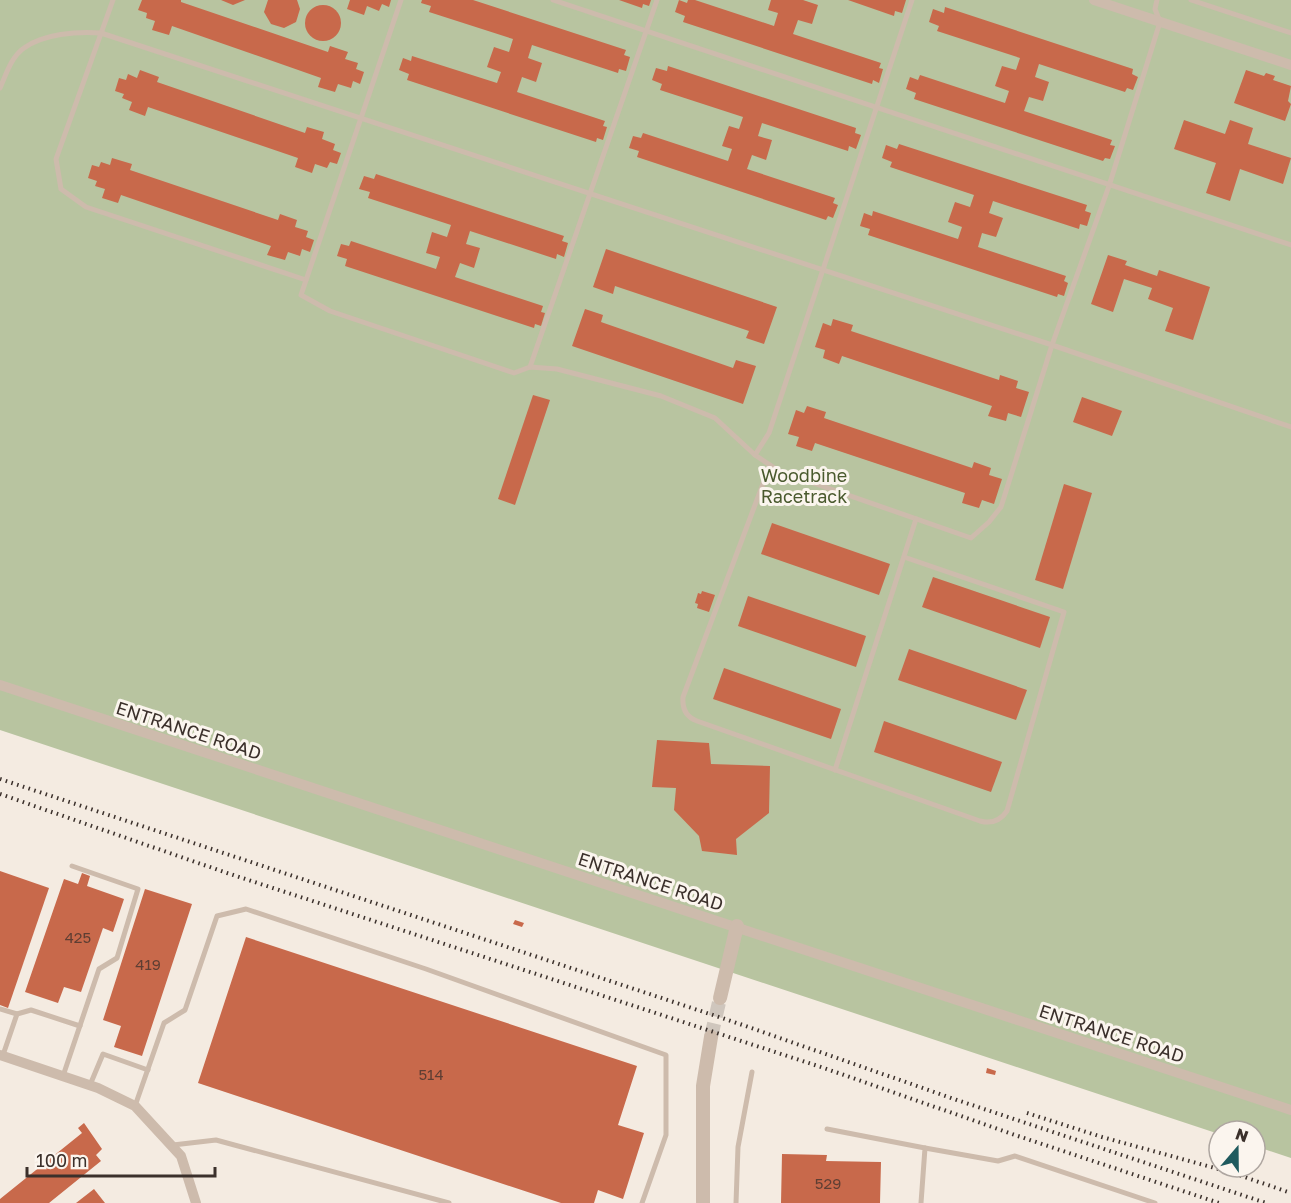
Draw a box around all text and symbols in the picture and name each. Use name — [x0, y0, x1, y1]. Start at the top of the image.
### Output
park label: Woodbine Racetrack — [761, 464, 847, 507]
street label: ENTRANCE ROAD — [114, 696, 264, 764]
street label: ENTRANCE ROAD — [576, 847, 726, 915]
house number: 425 — [65, 928, 91, 946]
house number: 419 — [135, 955, 161, 973]
street label: ENTRANCE ROAD — [1037, 999, 1187, 1067]
house number: 514 — [418, 1065, 444, 1083]
north arrow — [1207, 1119, 1267, 1179]
text: N — [1233, 1123, 1251, 1146]
scale bar — [27, 1140, 214, 1178]
text: 100 m — [36, 1149, 87, 1171]
house number: 529 — [815, 1174, 841, 1192]

